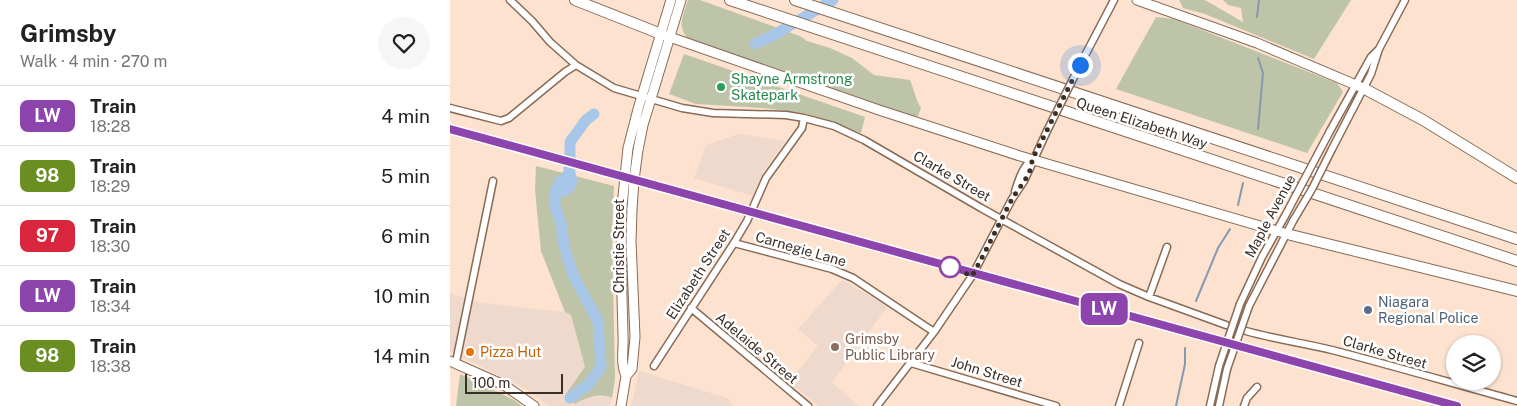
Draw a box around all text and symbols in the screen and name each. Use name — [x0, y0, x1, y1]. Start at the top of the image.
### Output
button: heart — [378, 17, 430, 69]
text: Grimsby — [20, 19, 116, 47]
text: Walk · 4 min · 270 m — [20, 52, 167, 71]
your location — [1068, 53, 1093, 78]
place label: Shayne Armstrong Skatepark — [731, 71, 853, 103]
marker: Shayne Armstrong Skatepark — [715, 81, 727, 93]
street label: Queen Elizabeth Way — [1074, 94, 1210, 152]
text: Train — [90, 95, 136, 117]
text: LW — [34, 105, 61, 126]
text: 4 min — [381, 105, 430, 127]
text: 18:28 — [90, 117, 131, 136]
street label: Clarke Street — [910, 147, 994, 205]
text: Train — [90, 155, 136, 177]
text: 98 — [36, 165, 59, 186]
text: 5 min — [381, 165, 430, 187]
street label: Maple Avenue — [1241, 172, 1299, 260]
text: 18:29 — [90, 177, 130, 196]
street label: Christie Street — [611, 199, 627, 293]
text: Train — [90, 215, 136, 237]
text: 97 — [36, 225, 59, 246]
text: 6 min — [381, 225, 430, 247]
street label: Elizabeth Street — [663, 226, 733, 322]
street label: Carnegie Lane — [754, 228, 848, 270]
text: 18:30 — [90, 237, 130, 256]
unlabelled marker — [939, 256, 961, 278]
text: Train — [90, 275, 136, 297]
text: LW — [34, 285, 61, 306]
text: 10 min — [374, 285, 430, 307]
line badge: LW — [1082, 293, 1126, 325]
place label: Niagara Regional Police — [1378, 294, 1479, 326]
text: 18:34 — [90, 297, 131, 316]
text: LW — [1091, 298, 1117, 319]
marker: Niagara Regional Police — [1362, 304, 1374, 316]
street label: Adelaide Street — [713, 309, 801, 387]
place label: Grimsby Public Library — [845, 331, 936, 363]
street label: Clarke Street — [1341, 332, 1429, 372]
text: Train — [90, 335, 136, 357]
map controls — [1446, 335, 1501, 390]
button: layers — [1446, 335, 1501, 390]
marker: Grimsby Public Library — [829, 341, 841, 353]
place label: Pizza Hut — [480, 344, 542, 360]
text: 98 — [36, 345, 59, 366]
text: 14 min — [373, 345, 430, 367]
marker: Pizza Hut — [464, 346, 476, 358]
street label: John Street — [949, 354, 1025, 390]
text: 18:38 — [90, 357, 131, 376]
scale bar — [465, 371, 562, 394]
text: 100 m — [472, 375, 510, 391]

